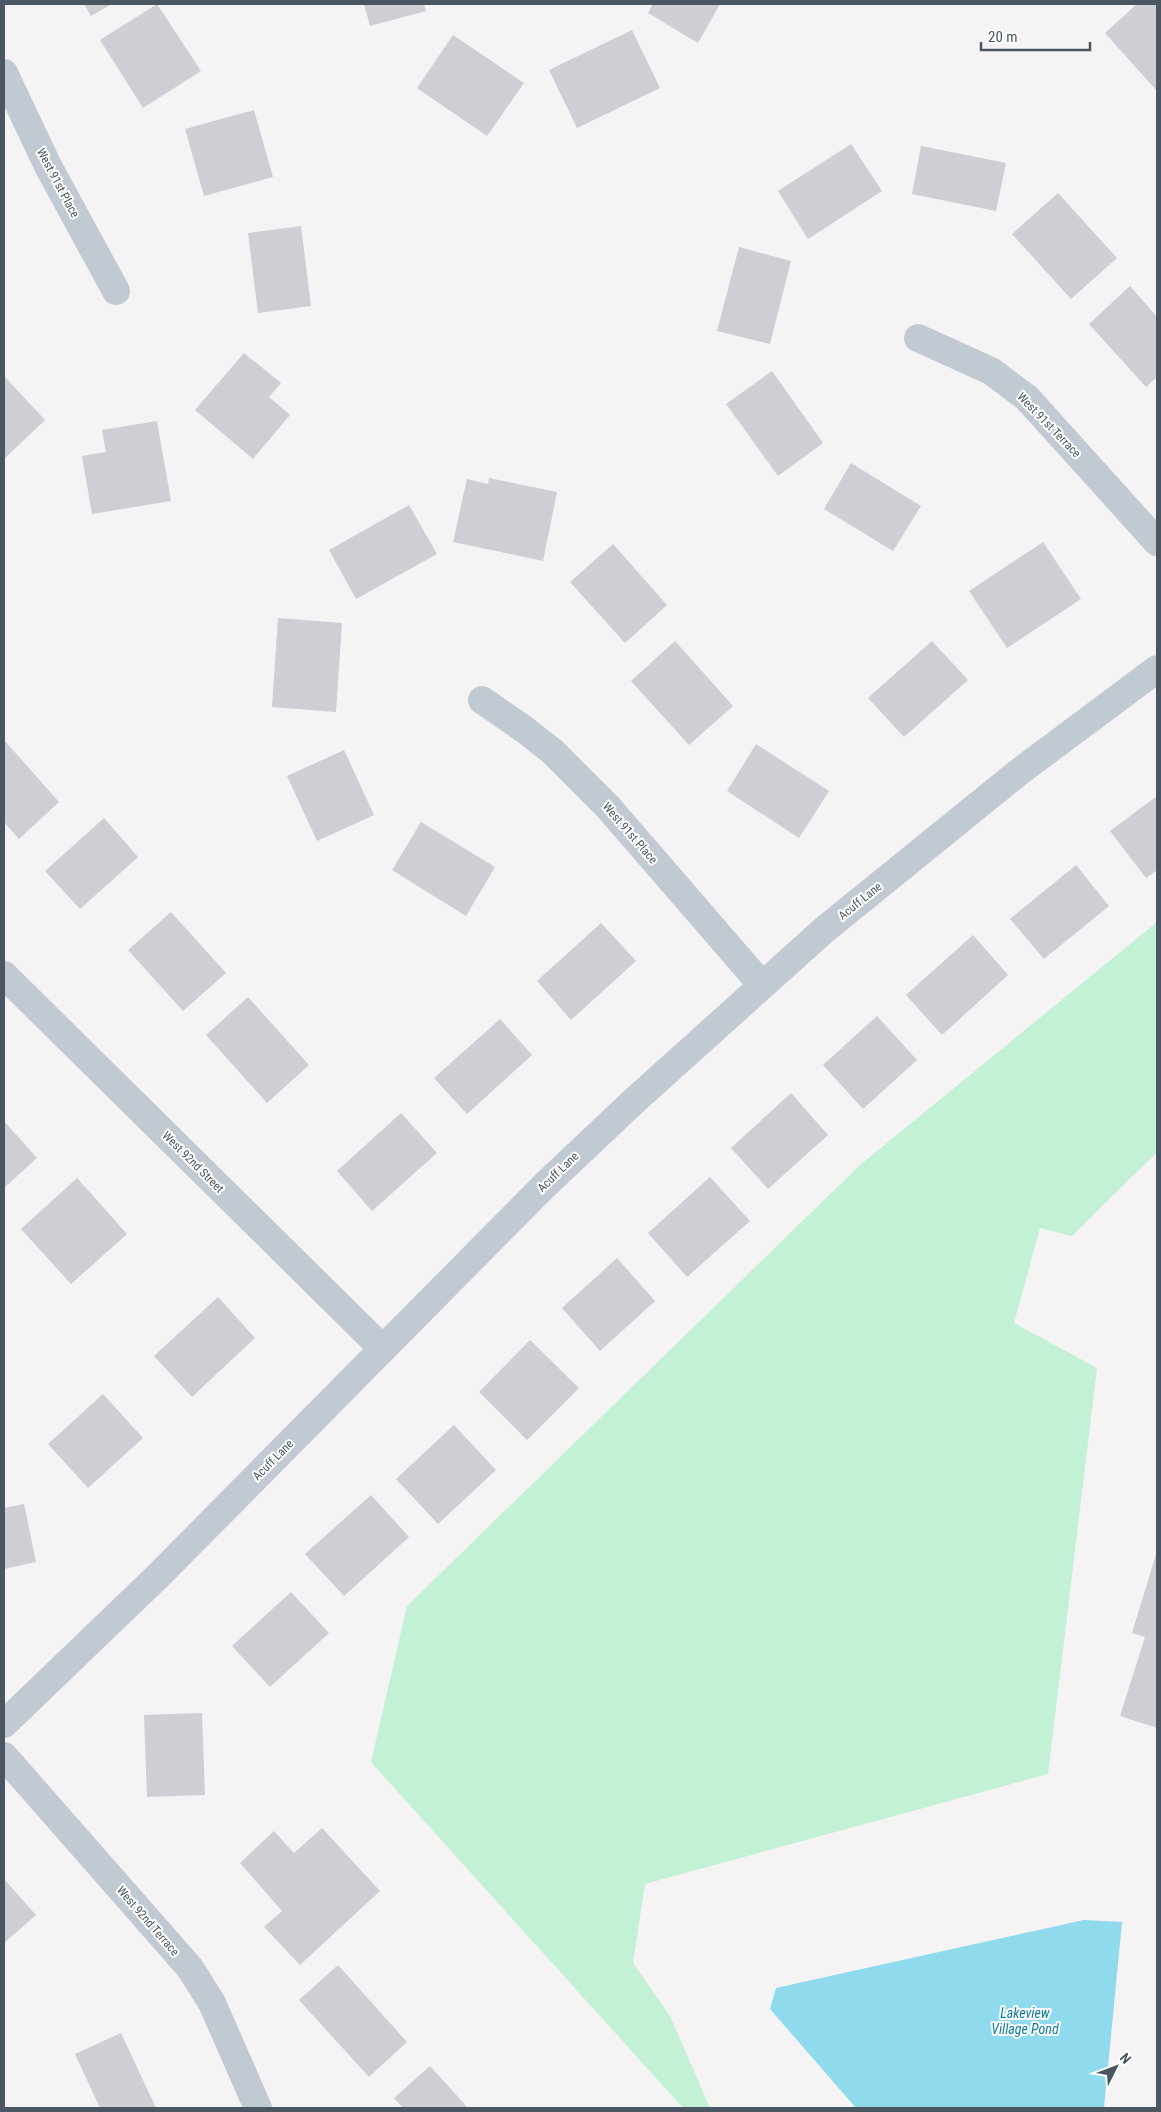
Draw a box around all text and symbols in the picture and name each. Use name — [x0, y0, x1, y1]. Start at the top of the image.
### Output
scale bar — [981, 20, 1090, 52]
text: 20 m — [988, 28, 1018, 46]
street label: West 91st Place — [34, 146, 82, 220]
street label: West 91st Terrace — [1014, 390, 1084, 461]
street label: West 91st Place — [600, 800, 661, 867]
street label: Acuff Lane — [836, 879, 885, 923]
street label: West 92nd Street — [159, 1128, 227, 1196]
street label: Acuff Lane — [535, 1149, 582, 1195]
street label: Acuff Lane — [250, 1437, 296, 1483]
street label: West 92nd Terrace — [114, 1883, 182, 1959]
water label: Lakeview Village Pond — [991, 2005, 1059, 2037]
north arrow — [1091, 2042, 1141, 2092]
text: N — [1117, 2050, 1134, 2067]

